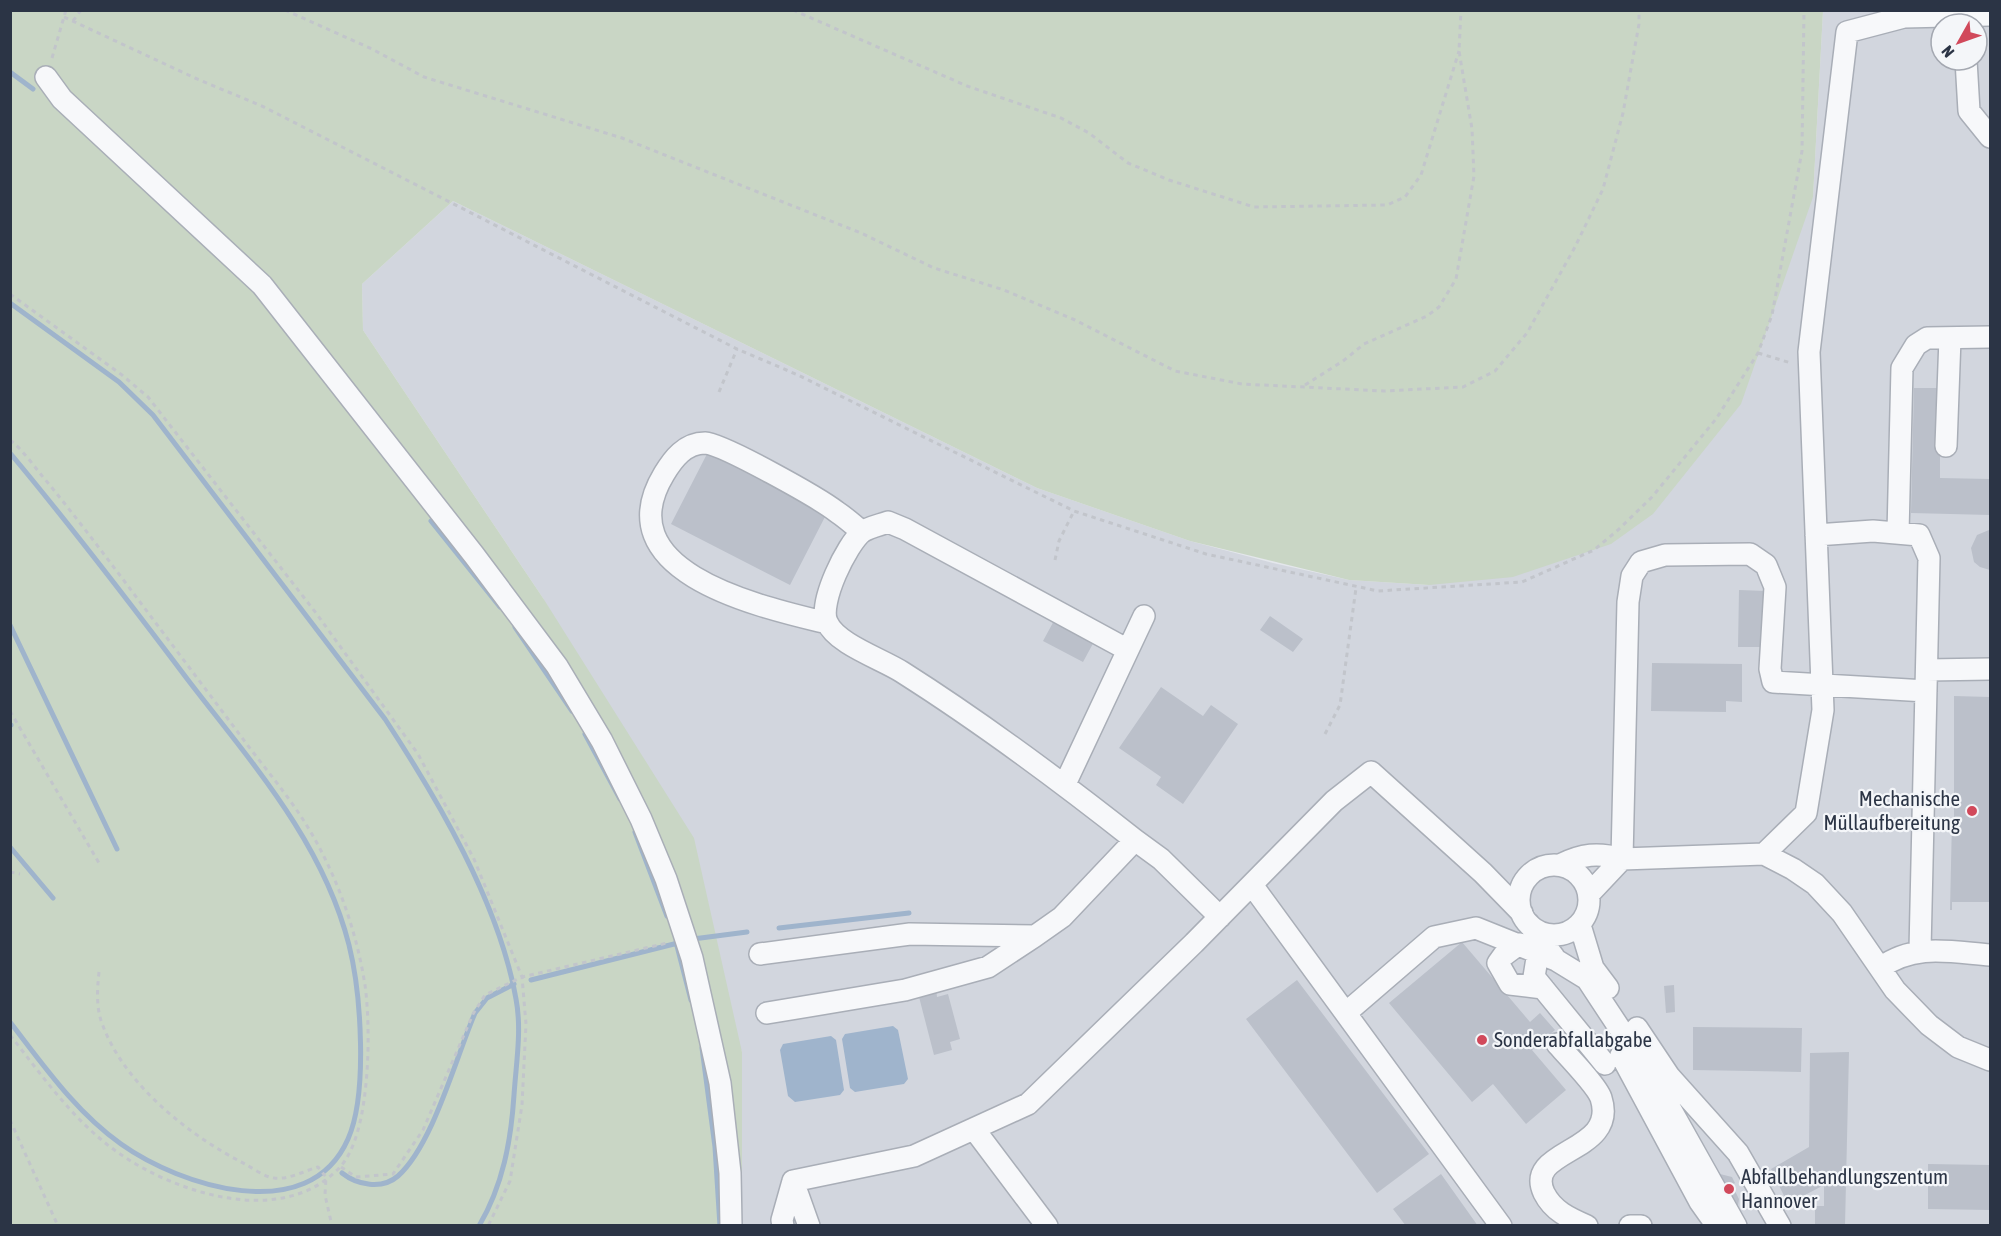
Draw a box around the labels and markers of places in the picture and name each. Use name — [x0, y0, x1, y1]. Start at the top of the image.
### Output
place label: Mechanische Müllaufbereitung — [1824, 786, 1960, 834]
marker: Mechanische Müllaufbereitung — [1965, 804, 1979, 818]
place label: Sonderabfallabgabe — [1494, 1027, 1652, 1051]
marker: Sonderabfallabgabe — [1475, 1033, 1489, 1047]
place label: Abfallbehandlungszentum Hannover — [1741, 1164, 1948, 1212]
marker: Abfallbehandlungszentum Hannover — [1722, 1182, 1736, 1196]

